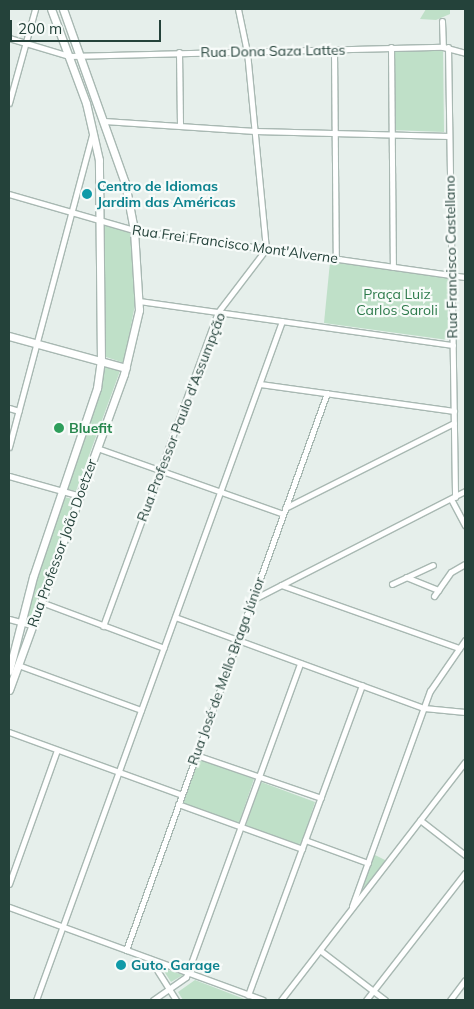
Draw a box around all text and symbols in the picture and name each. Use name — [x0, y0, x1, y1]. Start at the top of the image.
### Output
scale bar — [12, 10, 164, 42]
text: 200 m — [18, 19, 62, 38]
street label: Rua Dona Saza Lattes — [200, 41, 346, 61]
street label: Rua Francisco Castellano — [441, 175, 461, 339]
place label: Centro de Idiomas Jardim das Américas — [97, 178, 236, 210]
marker: Centro de Idiomas Jardim das Américas — [81, 188, 93, 200]
street label: Rua Frei Francisco Mont'Alverne — [131, 221, 339, 267]
park label: Praça Luiz Carlos Saroli — [356, 286, 438, 318]
street label: Rua Professor Paulo d'Assumpção — [133, 310, 229, 524]
place label: Bluefit — [69, 420, 112, 436]
marker: Bluefit — [53, 422, 65, 434]
street label: Rua Professor João Doetzer — [24, 457, 100, 629]
street label: Rua José de Mello Braga Júnior — [184, 575, 268, 767]
place label: Guto. Garage — [131, 957, 220, 973]
marker: Guto. Garage — [115, 959, 127, 971]

